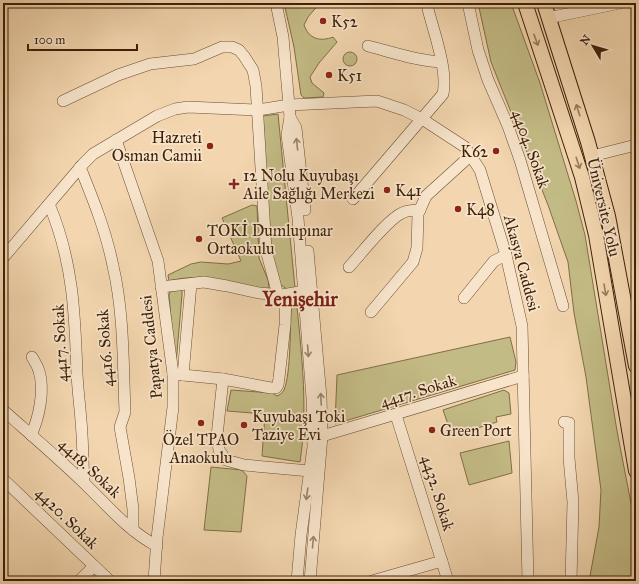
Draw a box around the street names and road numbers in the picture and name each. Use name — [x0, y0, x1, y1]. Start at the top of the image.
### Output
street label: 4404. Sokak — [508, 107, 554, 191]
street label: Üniversite Yolu — [583, 155, 626, 259]
street label: Akasya Caddesi — [500, 212, 544, 314]
street label: Papatya Caddesi — [136, 294, 166, 400]
street label: 4417. Sokak — [48, 303, 72, 383]
street label: 4416. Sokak — [93, 308, 117, 388]
street label: 4417. Sokak — [378, 370, 459, 412]
street label: 4418. Sokak — [55, 434, 126, 502]
street label: 4432. Sokak — [417, 453, 459, 534]
street label: 4420. Sokak — [31, 483, 103, 553]

